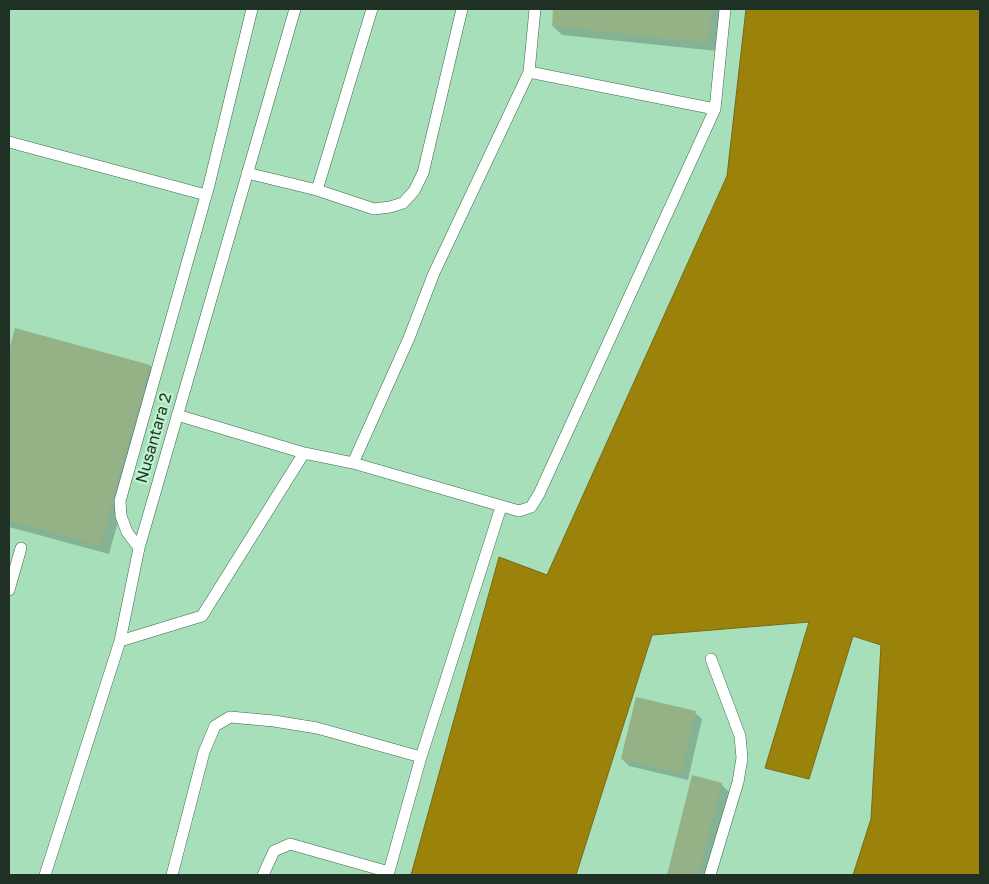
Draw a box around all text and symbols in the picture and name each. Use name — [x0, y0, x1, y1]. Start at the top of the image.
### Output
street label: Nusantara 2 — [132, 391, 176, 485]

